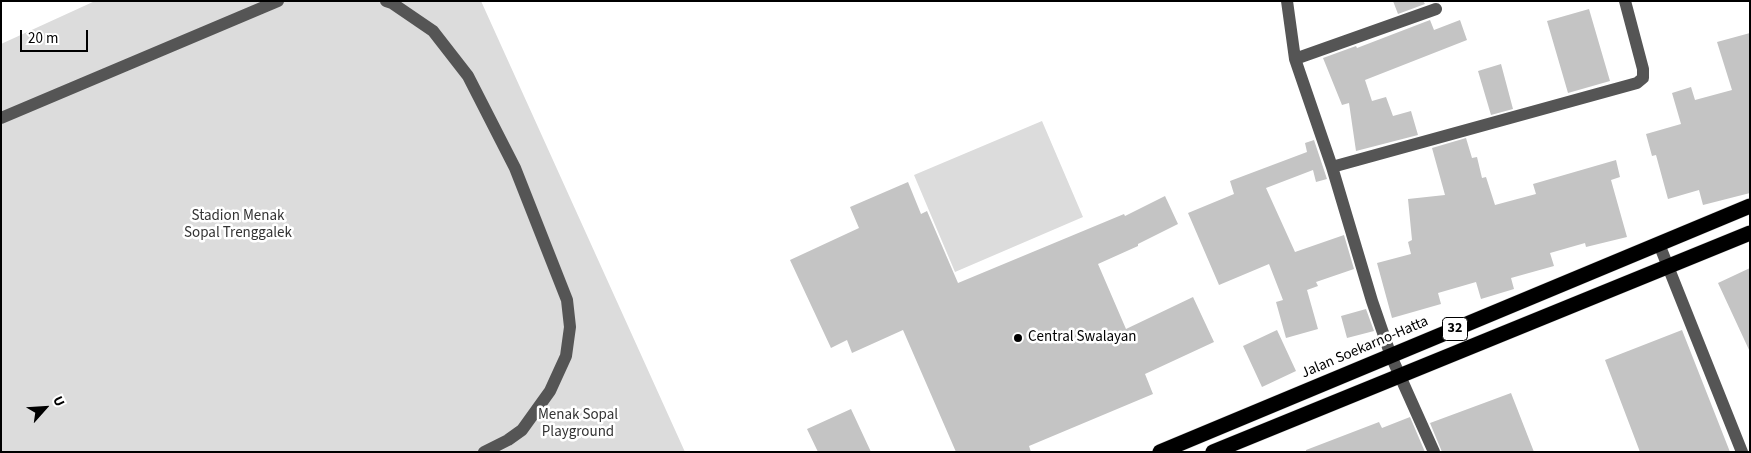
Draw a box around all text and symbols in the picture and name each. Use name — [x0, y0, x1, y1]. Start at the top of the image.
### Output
scale bar — [22, 20, 90, 52]
text: 20 m — [28, 28, 58, 49]
park label: Stadion Menak Sopal Trenggalek — [184, 208, 292, 243]
street label: Jalan Soekarno-Hatta — [1299, 313, 1431, 383]
road number: 32 — [1442, 318, 1468, 340]
place label: Central Swalayan — [1028, 329, 1137, 347]
marker: Central Swalayan — [1012, 332, 1024, 344]
north arrow — [20, 383, 70, 433]
text: U — [47, 393, 70, 410]
park label: Menak Sopal Playground — [538, 407, 618, 442]

